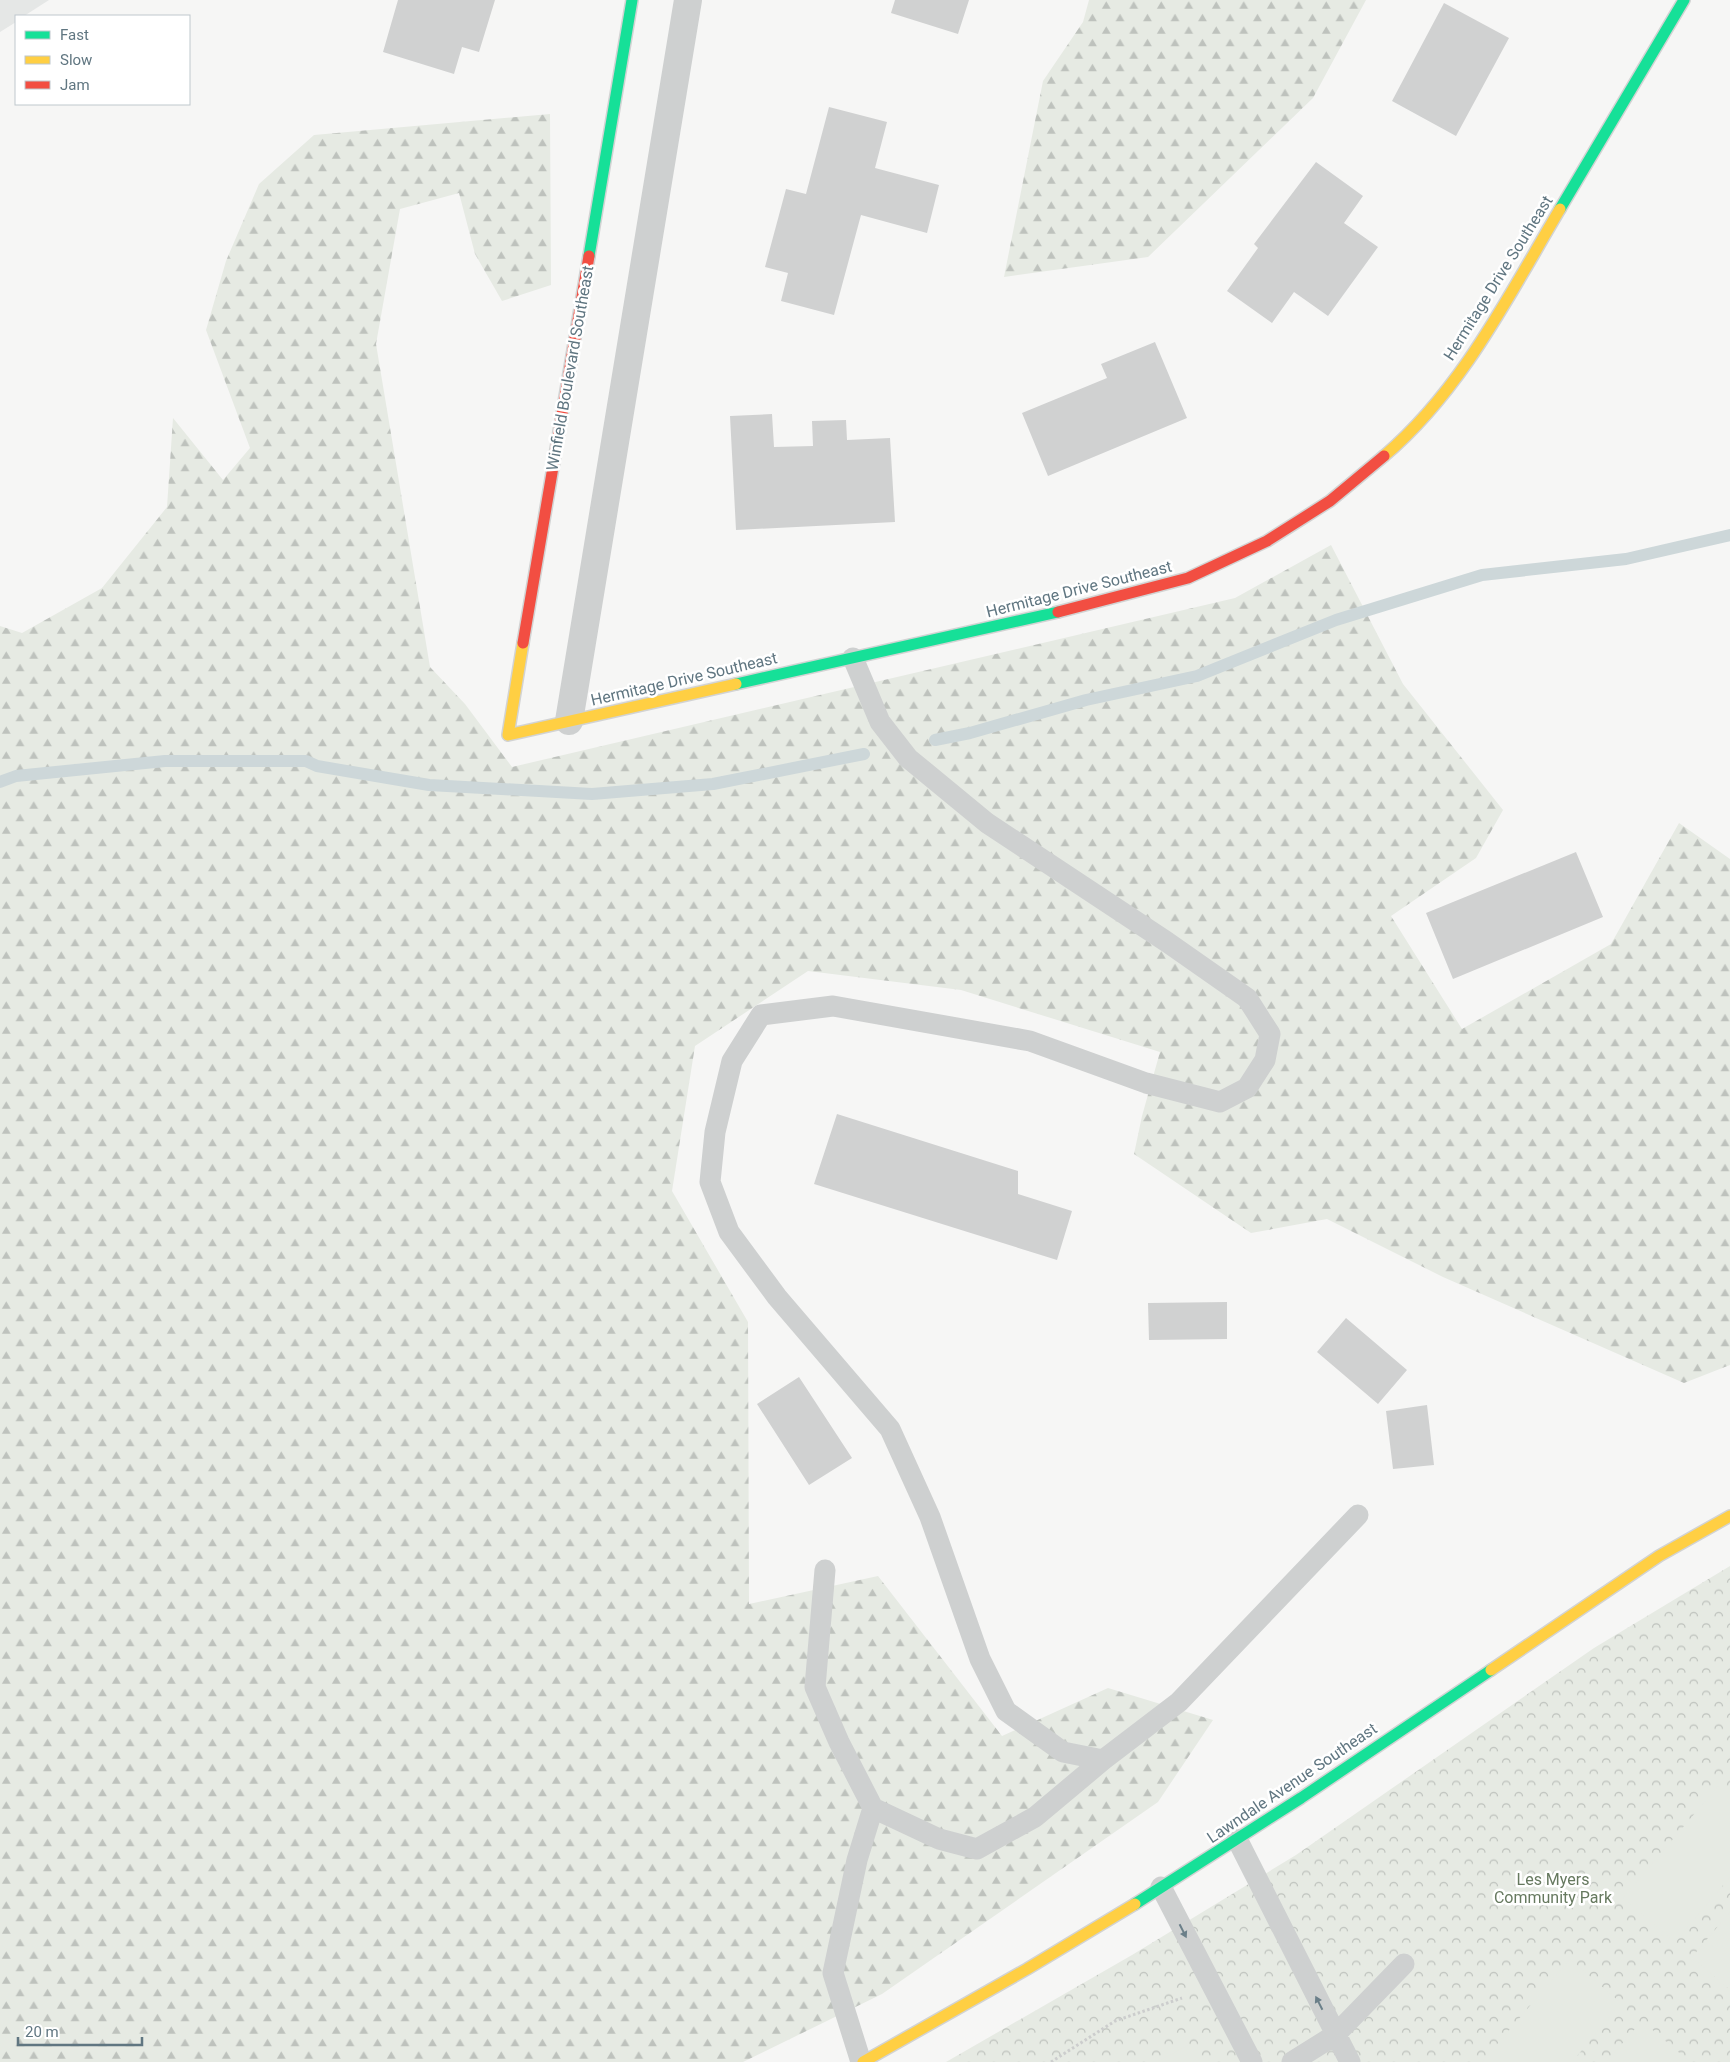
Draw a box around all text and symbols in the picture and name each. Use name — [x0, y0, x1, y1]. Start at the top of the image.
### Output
legend — [15, 15, 190, 105]
text: Fast — [60, 26, 89, 44]
text: Slow — [60, 51, 92, 69]
text: Jam — [60, 76, 90, 94]
street label: Hermitage Drive Southeast — [1439, 192, 1557, 364]
street label: Winfield Boulevard Southeast — [543, 264, 597, 472]
street label: Hermitage Drive Southeast — [984, 557, 1174, 621]
street label: Hermitage Drive Southeast — [589, 648, 779, 710]
street label: Lawndale Avenue Southeast — [1203, 1719, 1381, 1847]
park label: Les Myers Community Park — [1494, 1870, 1613, 1907]
one-way arrow — [1179, 1924, 1187, 1938]
one-way arrow — [1315, 1996, 1323, 2010]
scale bar — [18, 2014, 141, 2046]
text: 20 m — [25, 2023, 59, 2041]

